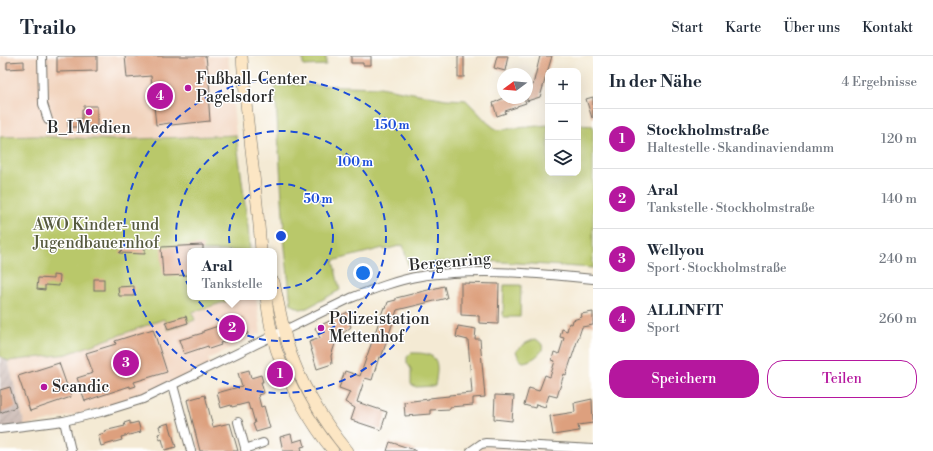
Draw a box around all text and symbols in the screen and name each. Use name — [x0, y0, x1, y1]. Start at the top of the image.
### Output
text: Trailo — [20, 16, 76, 40]
text: Start — [671, 19, 703, 37]
text: Karte — [725, 19, 761, 37]
text: Über uns — [783, 19, 840, 37]
text: Kontakt — [862, 19, 913, 37]
north arrow — [497, 68, 533, 104]
map controls — [545, 68, 581, 176]
button: + — [545, 68, 581, 104]
place label: Fußball-Center Pagelsdorf — [196, 69, 307, 107]
text: In der Nähe — [609, 71, 702, 93]
text: 4 Ergebnisse — [842, 74, 917, 90]
pin: 4 — [147, 81, 173, 111]
marker: Fußball-Center Pagelsdorf — [183, 83, 193, 93]
button: − — [545, 104, 581, 140]
marker: B_I Medien — [84, 107, 94, 117]
place label: B_I Medien — [46, 118, 131, 138]
text: 150 m — [375, 118, 409, 133]
text: Stockholmstraße — [647, 121, 769, 140]
text: 1 — [619, 131, 625, 147]
text: 120 m — [881, 131, 917, 147]
button: layers — [545, 140, 581, 176]
text: Haltestelle · Skandinaviendamm — [647, 140, 834, 156]
text: 100 m — [337, 155, 373, 170]
text: Aral — [647, 181, 678, 200]
text: 2 — [618, 191, 626, 207]
text: 140 m — [881, 191, 917, 207]
text: 50 m — [303, 192, 333, 207]
text: Tankstelle · Stockholmstraße — [647, 200, 815, 216]
park label: AWO Kinder- und Jugendbauernhof — [32, 215, 160, 253]
centre of rings — [274, 229, 288, 243]
text: Wellyou — [647, 241, 704, 260]
popup — [187, 248, 277, 300]
street label: Bergenring — [407, 248, 492, 276]
text: 3 — [618, 251, 626, 267]
text: 240 m — [879, 251, 917, 267]
text: Aral — [201, 257, 233, 276]
text: Sport · Stockholmstraße — [647, 260, 787, 276]
your location — [353, 263, 373, 283]
text: Tankstelle — [201, 276, 263, 292]
text: ALLINFIT — [647, 301, 723, 320]
place label: Polizeistation Mettenhof — [329, 309, 430, 347]
text: 4 — [618, 311, 626, 327]
text: 260 m — [879, 311, 917, 327]
pin: 2 — [219, 313, 245, 343]
text: Sport — [647, 320, 680, 336]
marker: Polizeistation Mettenhof — [316, 323, 326, 333]
pin: 3 — [113, 348, 139, 378]
pin: 1 — [267, 359, 293, 389]
button: Speichern — [609, 360, 759, 398]
button: Teilen — [767, 360, 917, 398]
place label: Scandic — [52, 377, 109, 397]
marker: Scandic — [39, 382, 49, 392]

